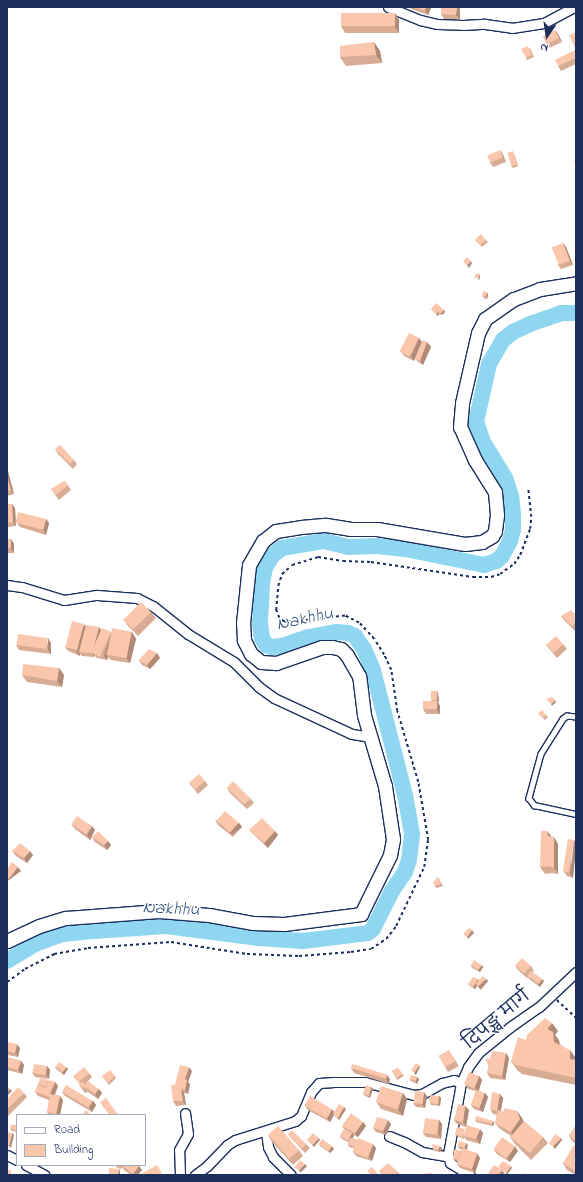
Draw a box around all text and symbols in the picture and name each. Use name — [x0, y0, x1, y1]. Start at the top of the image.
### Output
north arrow — [527, 16, 567, 56]
text: N — [539, 39, 550, 56]
water label: Nakhhu — [275, 604, 335, 636]
water label: Nakhhu — [142, 898, 200, 922]
street label: दिपङ्ख मार्ग — [459, 986, 535, 1054]
legend — [16, 1114, 146, 1166]
text: Road — [54, 1121, 80, 1139]
text: Building — [54, 1141, 93, 1159]

